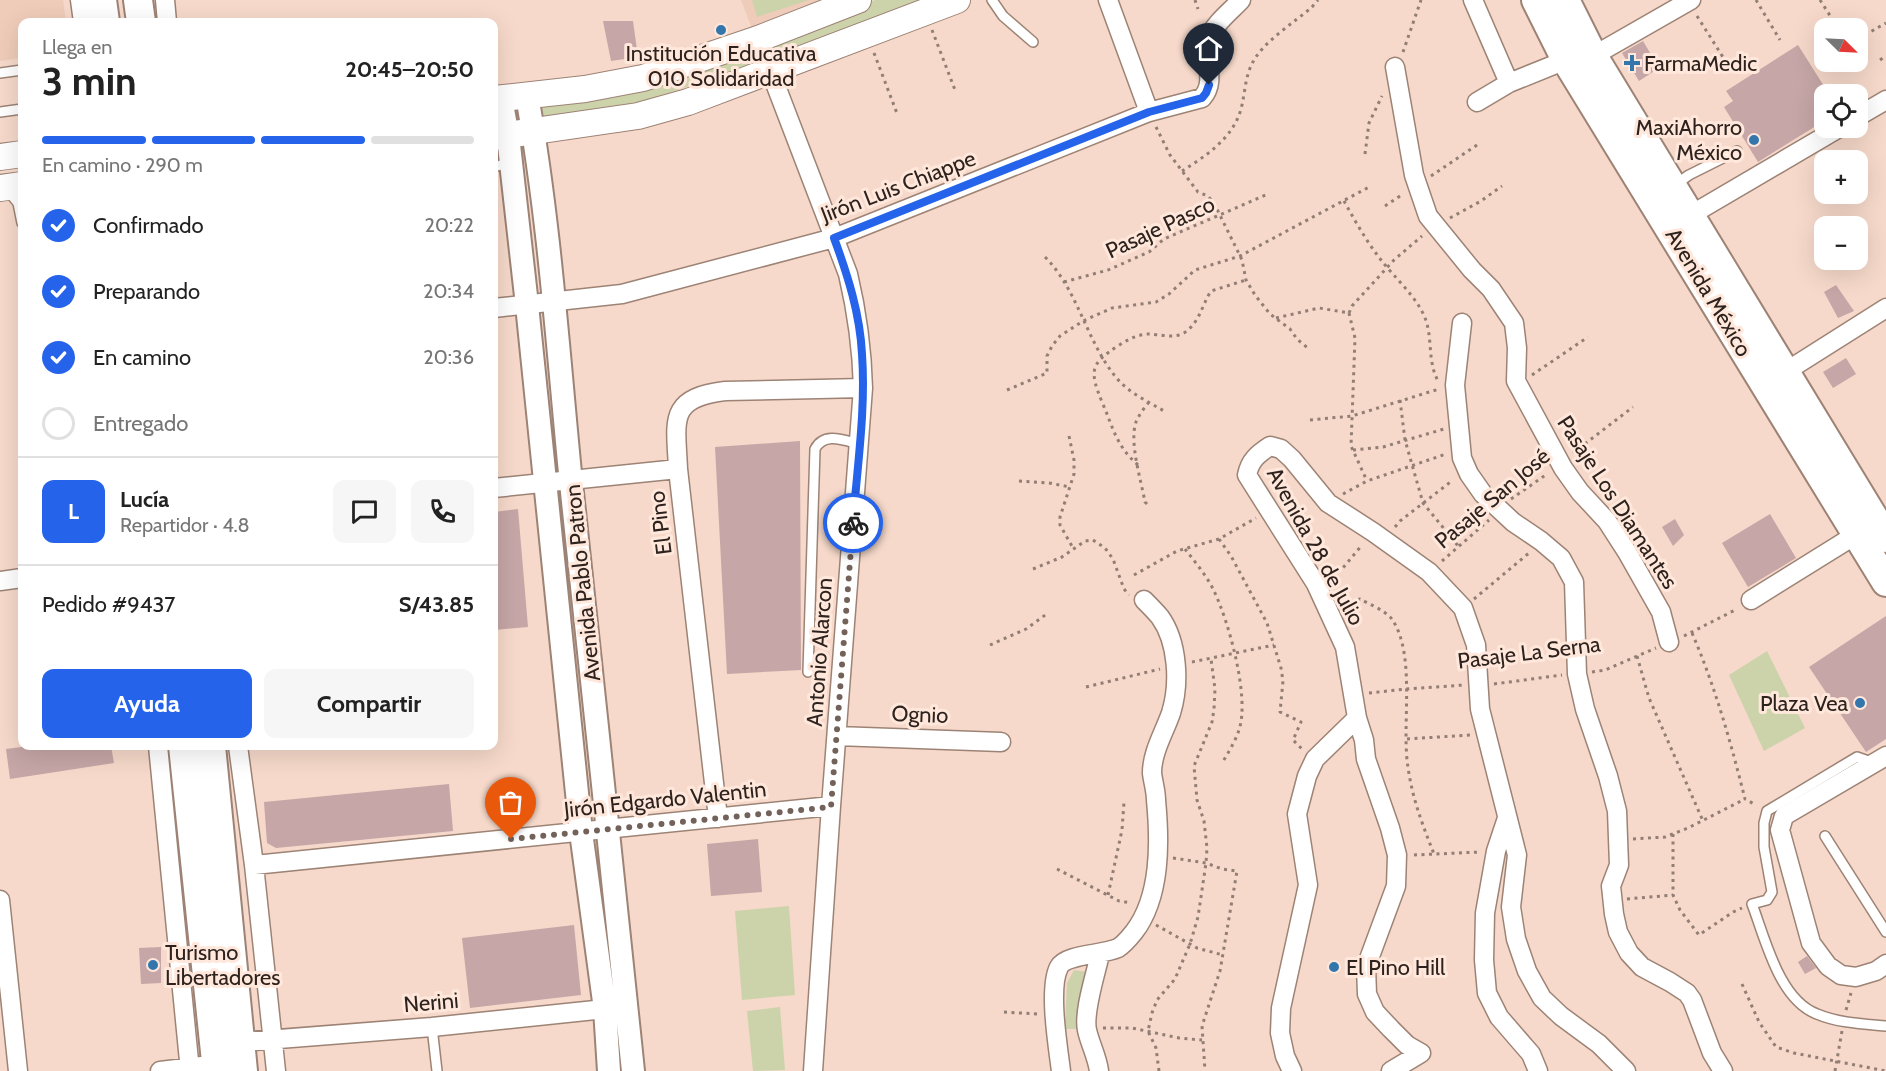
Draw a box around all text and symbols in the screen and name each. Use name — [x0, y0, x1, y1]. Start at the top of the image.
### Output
north arrow — [1814, 18, 1868, 72]
map controls — [1814, 18, 1868, 270]
marker: Institución Educativa 010 Solidaridad — [714, 23, 728, 37]
pin — [1183, 23, 1234, 85]
icon: home — [1192, 32, 1225, 65]
text: Llega en — [42, 35, 112, 59]
place label: Institución Educativa 010 Solidaridad — [625, 40, 817, 92]
place label: FarmaMedic — [1644, 50, 1757, 77]
text: 20:45–20:50 — [345, 56, 474, 83]
marker: FarmaMedic — [1625, 56, 1639, 70]
text: 3 min — [42, 57, 137, 105]
button: locate — [1814, 84, 1868, 138]
place label: MaxiAhorro México — [1635, 114, 1742, 166]
marker: MaxiAhorro México — [1747, 133, 1761, 147]
street label: Jirón Luis Chiappe — [816, 145, 979, 229]
button: + — [1814, 150, 1868, 204]
text: En camino · 290 m — [42, 153, 203, 177]
street label: Pasaje Pasco — [1101, 190, 1219, 264]
icon: check — [42, 209, 75, 242]
text: Confirmado — [93, 212, 204, 239]
text: 20:22 — [424, 213, 474, 237]
button: − — [1814, 216, 1868, 270]
street label: Avenida México — [1660, 223, 1758, 361]
icon: check — [42, 275, 75, 308]
text: Preparando — [93, 278, 200, 305]
text: 20:34 — [423, 279, 474, 303]
icon: check — [42, 341, 75, 374]
text: En camino — [93, 344, 191, 371]
text: 20:36 — [423, 345, 474, 369]
text: Entregado — [93, 410, 188, 437]
street label: Pasaje Los Diamantes — [1551, 411, 1684, 594]
street label: Pasaje San José — [1429, 442, 1555, 554]
street label: Avenida 28 de Julio — [1261, 463, 1370, 630]
button: chat — [333, 480, 396, 543]
button: phone — [411, 480, 474, 543]
street label: Avenida Pablo Patron — [559, 483, 606, 683]
text: Lucía — [120, 486, 169, 513]
street label: El Pino — [643, 490, 678, 556]
courier — [823, 493, 883, 553]
text: L — [68, 498, 79, 525]
icon: bike — [837, 507, 870, 540]
text: Repartidor · 4.8 — [120, 513, 250, 537]
street label: Antonio Alarcon — [801, 577, 838, 727]
text: Pedido #9437 — [42, 591, 175, 618]
text: S/43.85 — [399, 591, 474, 618]
street label: Pasaje La Serna — [1456, 630, 1603, 675]
button: Ayuda — [42, 669, 252, 738]
button: Compartir — [264, 669, 474, 738]
place label: Plaza Vea — [1760, 690, 1848, 717]
marker: Plaza Vea — [1853, 696, 1867, 710]
street label: Ognio — [891, 700, 949, 729]
street label: Jirón Edgardo Valentin — [561, 775, 768, 824]
pin — [485, 777, 536, 839]
icon: bag — [494, 786, 527, 819]
place label: Turismo Libertadores — [165, 939, 280, 991]
place label: El Pino Hill — [1346, 954, 1446, 981]
marker: Turismo Libertadores — [146, 958, 160, 972]
marker: El Pino Hill — [1327, 960, 1341, 974]
street label: Nerini — [402, 987, 460, 1018]

